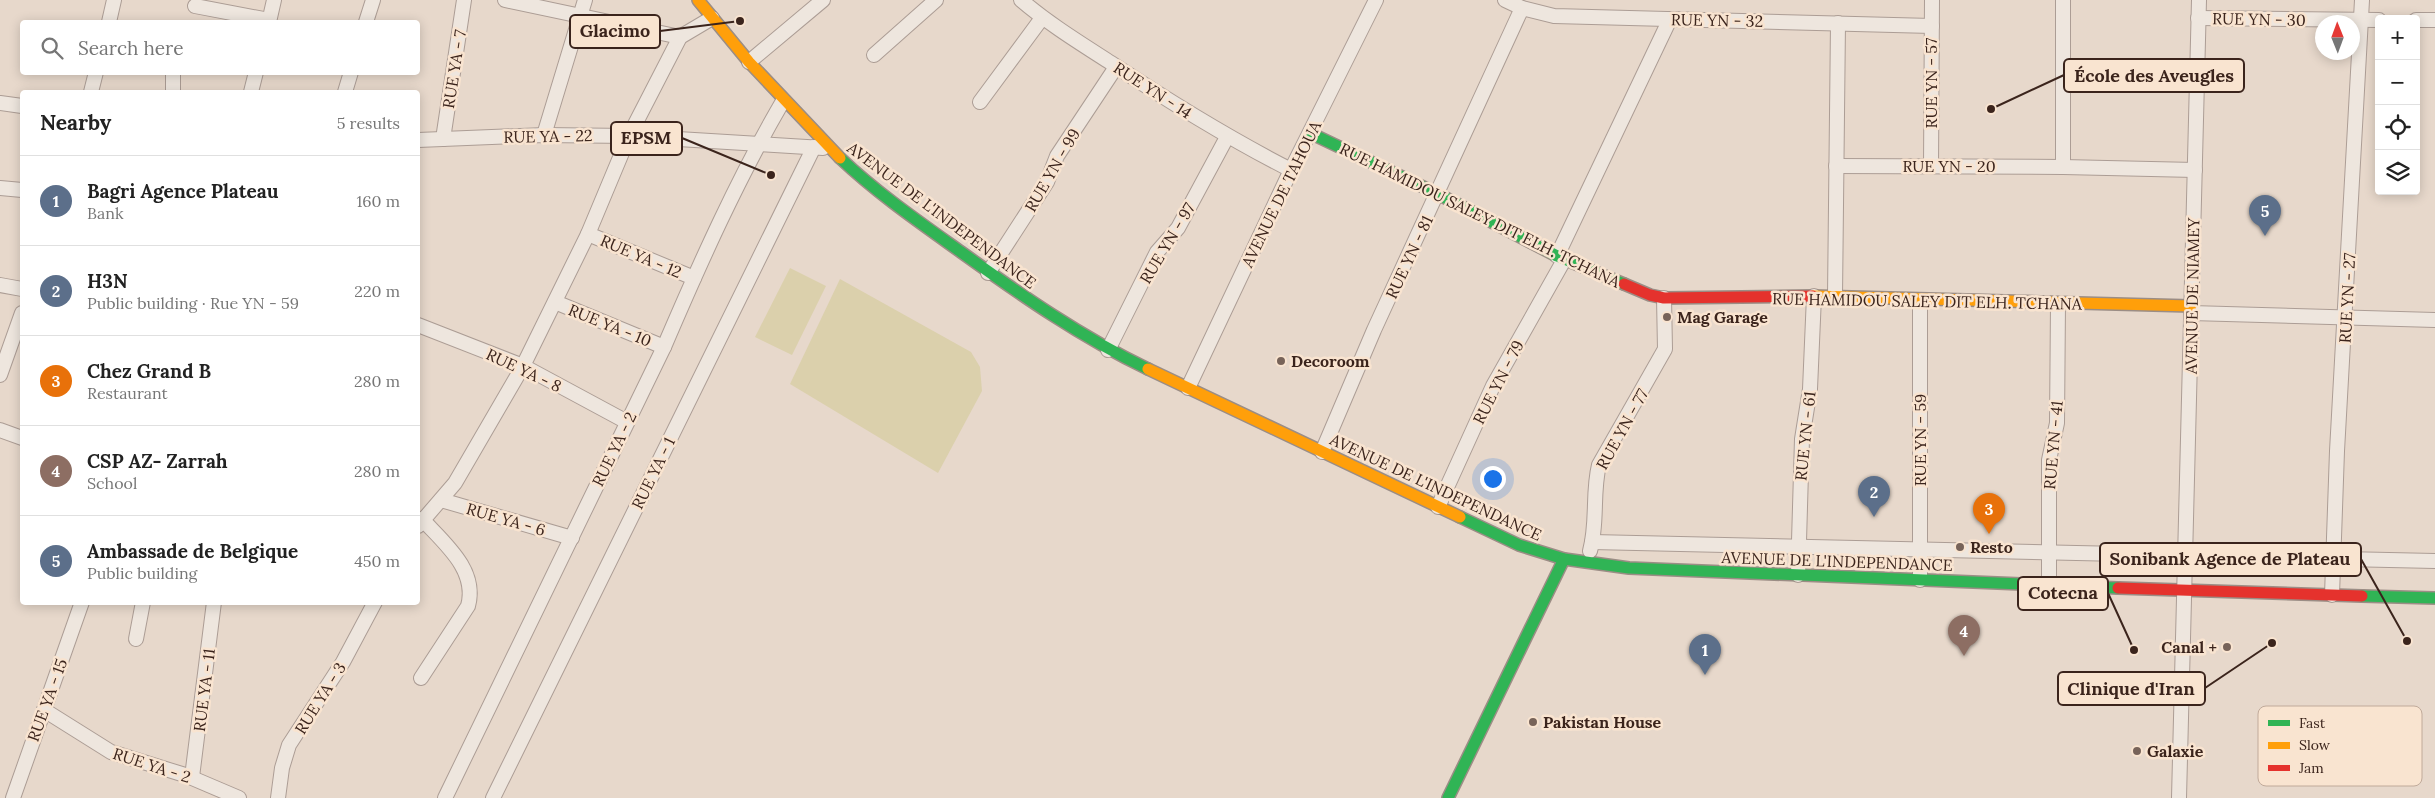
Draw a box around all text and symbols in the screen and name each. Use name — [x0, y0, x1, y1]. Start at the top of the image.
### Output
street label: RUE YN - 30 — [2212, 8, 2306, 30]
street label: RUE YN - 32 — [1671, 9, 1763, 31]
callout: Glacimo — [570, 15, 660, 48]
north arrow — [2315, 15, 2360, 60]
map controls — [2375, 15, 2420, 195]
button: + — [2375, 15, 2420, 60]
text: Glacimo — [580, 19, 650, 42]
search box — [20, 20, 420, 75]
street label: RUE YA - 7 — [438, 28, 470, 110]
icon: search — [38, 34, 66, 62]
text: Search here — [78, 36, 184, 60]
street label: RUE YN - 57 — [1921, 37, 1941, 128]
street label: RUE YN - 14 — [1110, 57, 1196, 123]
callout: École des Aveugles — [2064, 59, 2244, 92]
button: − — [2375, 60, 2420, 105]
text: École des Aveugles — [2074, 64, 2234, 87]
button: locate — [2375, 105, 2420, 150]
text: Nearby — [40, 109, 111, 136]
text: 5 results — [337, 113, 400, 133]
street label: AVENUE DE TAHOUA — [1236, 117, 1326, 271]
callout: EPSM — [611, 122, 682, 155]
street label: RUE YA - 22 — [503, 125, 593, 147]
street label: RUE YN - 99 — [1020, 125, 1084, 215]
text: EPSM — [621, 126, 672, 149]
street label: AVENUE DE L'INDEPENDANCE — [843, 137, 1040, 293]
street label: RUE HAMIDOU SALEY DIT ELH. TCHANA — [1336, 138, 1624, 292]
button: layers — [2375, 150, 2420, 195]
street label: RUE YN - 20 — [1902, 156, 1996, 176]
text: Bagri Agence Plateau — [87, 179, 278, 203]
text: 1 — [53, 191, 59, 211]
text: 160 m — [356, 191, 400, 211]
pin: 5 — [2249, 195, 2281, 236]
street label: RUE YN - 97 — [1135, 198, 1199, 287]
text: Bank — [87, 203, 124, 223]
street label: RUE YN - 81 — [1381, 212, 1437, 302]
street label: AVENUE DE NIAMEY — [2181, 217, 2203, 375]
street label: RUE YA - 12 — [597, 230, 685, 282]
street label: RUE YN - 27 — [2335, 252, 2359, 344]
text: H3N — [87, 269, 128, 293]
text: 2 — [52, 281, 60, 301]
text: 220 m — [354, 281, 400, 301]
street label: RUE HAMIDOU SALEY DIT ELH. TCHANA — [1772, 288, 2083, 314]
text: Public building · Rue YN - 59 — [87, 293, 299, 313]
street label: RUE YA - 10 — [566, 299, 654, 351]
place label: Mag Garage — [1677, 307, 1768, 327]
marker: Mag Garage — [1661, 311, 1673, 323]
street label: RUE YN - 79 — [1468, 337, 1528, 427]
street label: RUE YA - 8 — [483, 344, 565, 396]
place label: Decoroom — [1291, 351, 1370, 371]
marker: Decoroom — [1275, 355, 1287, 367]
text: Chez Grand B — [87, 359, 211, 383]
text: 3 — [52, 371, 60, 391]
text: 280 m — [354, 371, 400, 391]
text: Restaurant — [87, 383, 168, 403]
street label: RUE YN - 77 — [1592, 384, 1653, 473]
street label: RUE YN - 61 — [1790, 390, 1820, 482]
street label: RUE YN - 59 — [1910, 394, 1930, 486]
street label: RUE YN - 41 — [2039, 400, 2067, 490]
street label: RUE YA - 2 — [587, 408, 641, 490]
street label: AVENUE DE L'INDEPENDANCE — [1326, 429, 1545, 545]
street label: RUE YA - 1 — [627, 433, 679, 512]
text: CSP AZ- Zarrah — [87, 449, 228, 473]
text: 4 — [52, 461, 60, 481]
text: 280 m — [354, 461, 400, 481]
your location — [1480, 466, 1506, 492]
text: School — [87, 473, 137, 493]
pin: 2 — [1858, 476, 1890, 517]
pin: 3 — [1973, 493, 2005, 534]
street label: RUE YA - 6 — [464, 498, 548, 540]
place label: Resto — [1970, 537, 2013, 557]
text: Ambassade de Belgique — [87, 539, 298, 563]
marker: Resto — [1954, 541, 1966, 553]
callout: Sonibank Agence de Plateau — [2100, 543, 2361, 576]
street label: AVENUE DE L'INDEPENDANCE — [1720, 547, 1953, 575]
text: Sonibank Agence de Plateau — [2110, 547, 2350, 570]
text: 5 — [52, 551, 60, 571]
text: 450 m — [354, 551, 400, 571]
text: Public building — [87, 563, 197, 583]
callout: Cotecna — [2018, 577, 2108, 610]
text: Cotecna — [2028, 581, 2099, 604]
pin: 4 — [1948, 615, 1980, 656]
pin: 1 — [1689, 634, 1721, 675]
place label: Canal + — [2161, 637, 2217, 657]
marker: Canal + — [2221, 641, 2233, 653]
street label: RUE YA - 11 — [189, 647, 219, 733]
street label: RUE YA - 15 — [23, 656, 71, 744]
street label: RUE YA - 3 — [290, 658, 350, 738]
callout: Clinique d'Iran — [2058, 672, 2205, 705]
text: Clinique d'Iran — [2067, 677, 2195, 700]
legend — [2258, 706, 2422, 786]
place label: Pakistan House — [1543, 712, 1662, 732]
text: Fast — [2299, 714, 2326, 732]
marker: Pakistan House — [1527, 716, 1539, 728]
text: Slow — [2299, 736, 2331, 754]
place label: Galaxie — [2147, 741, 2204, 761]
street label: RUE YA - 2 — [111, 743, 193, 787]
marker: Galaxie — [2131, 745, 2143, 757]
text: Jam — [2298, 759, 2324, 777]

